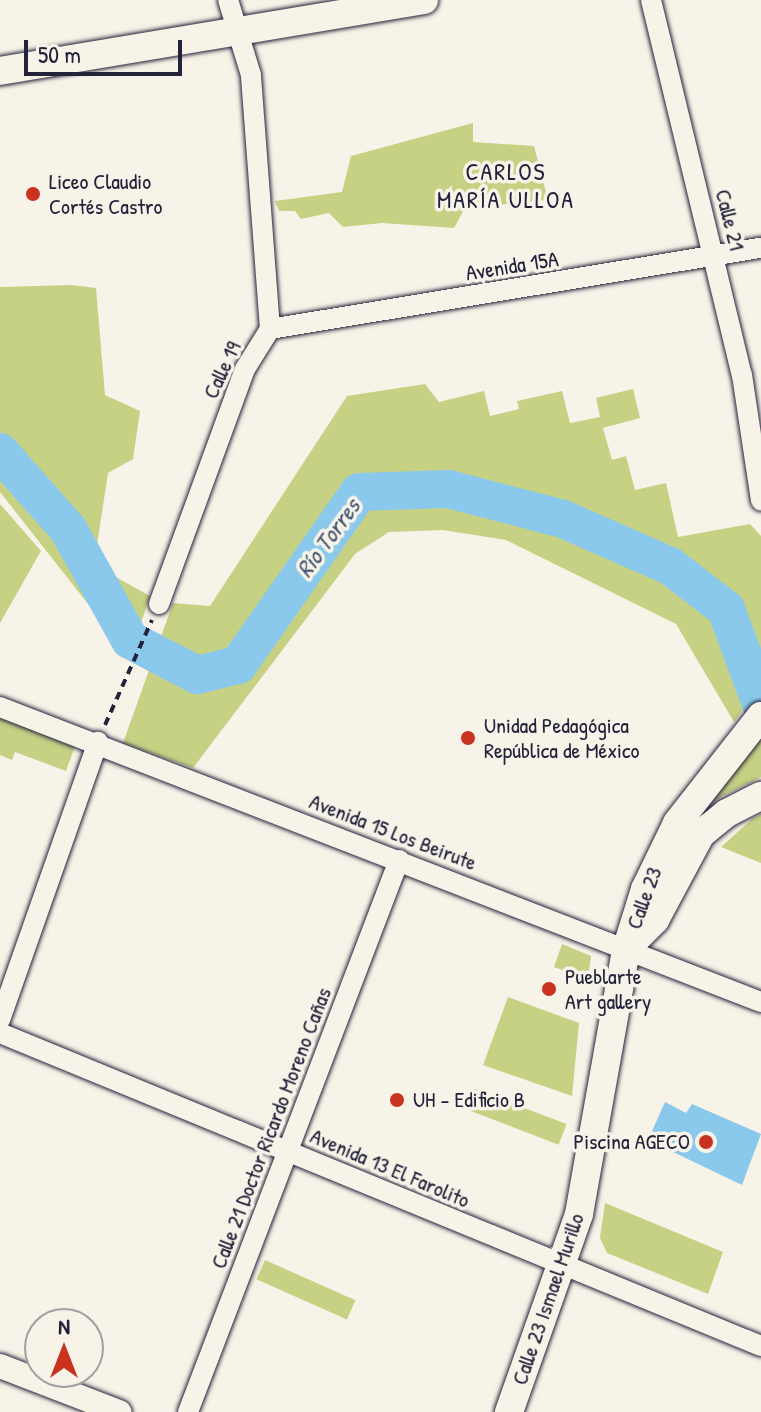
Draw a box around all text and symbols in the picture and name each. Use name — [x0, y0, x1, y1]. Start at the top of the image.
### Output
scale bar — [28, 24, 186, 74]
text: 50 m — [38, 38, 81, 70]
district label: CARLOS MARÍA ULLOA — [437, 158, 575, 214]
place label: Liceo Claudio Cortés Castro — [49, 168, 162, 220]
marker: Liceo Claudio Cortés Castro — [24, 185, 42, 203]
street label: Calle 21 — [710, 187, 750, 253]
street label: Avenida 15A — [464, 246, 560, 286]
street label: Calle 19 — [197, 337, 247, 403]
water label: Río Torres — [290, 493, 366, 583]
place label: Unidad Pedagógica República de México — [484, 712, 639, 764]
marker: Unidad Pedagógica República de México — [459, 729, 477, 747]
street label: Avenida 15 Los Beirute — [306, 788, 480, 876]
street label: Calle 23 — [621, 863, 667, 933]
place label: Pueblarte Art gallery — [565, 963, 651, 1014]
marker: Pueblarte Art gallery — [540, 980, 558, 998]
street label: Calle 21 Doctor Ricardo Moreno Cañas — [205, 984, 337, 1272]
place label: UH - Edificio B — [413, 1087, 525, 1113]
marker: UH - Edificio B — [388, 1091, 406, 1109]
street label: Avenida 13 El Farolito — [306, 1123, 474, 1213]
place label: Piscina AGECO — [574, 1129, 690, 1155]
marker: Piscina AGECO — [697, 1133, 715, 1151]
street label: Calle 23 Ismael Murillo — [506, 1210, 590, 1388]
north arrow — [24, 1308, 104, 1388]
text: N — [58, 1311, 70, 1341]

